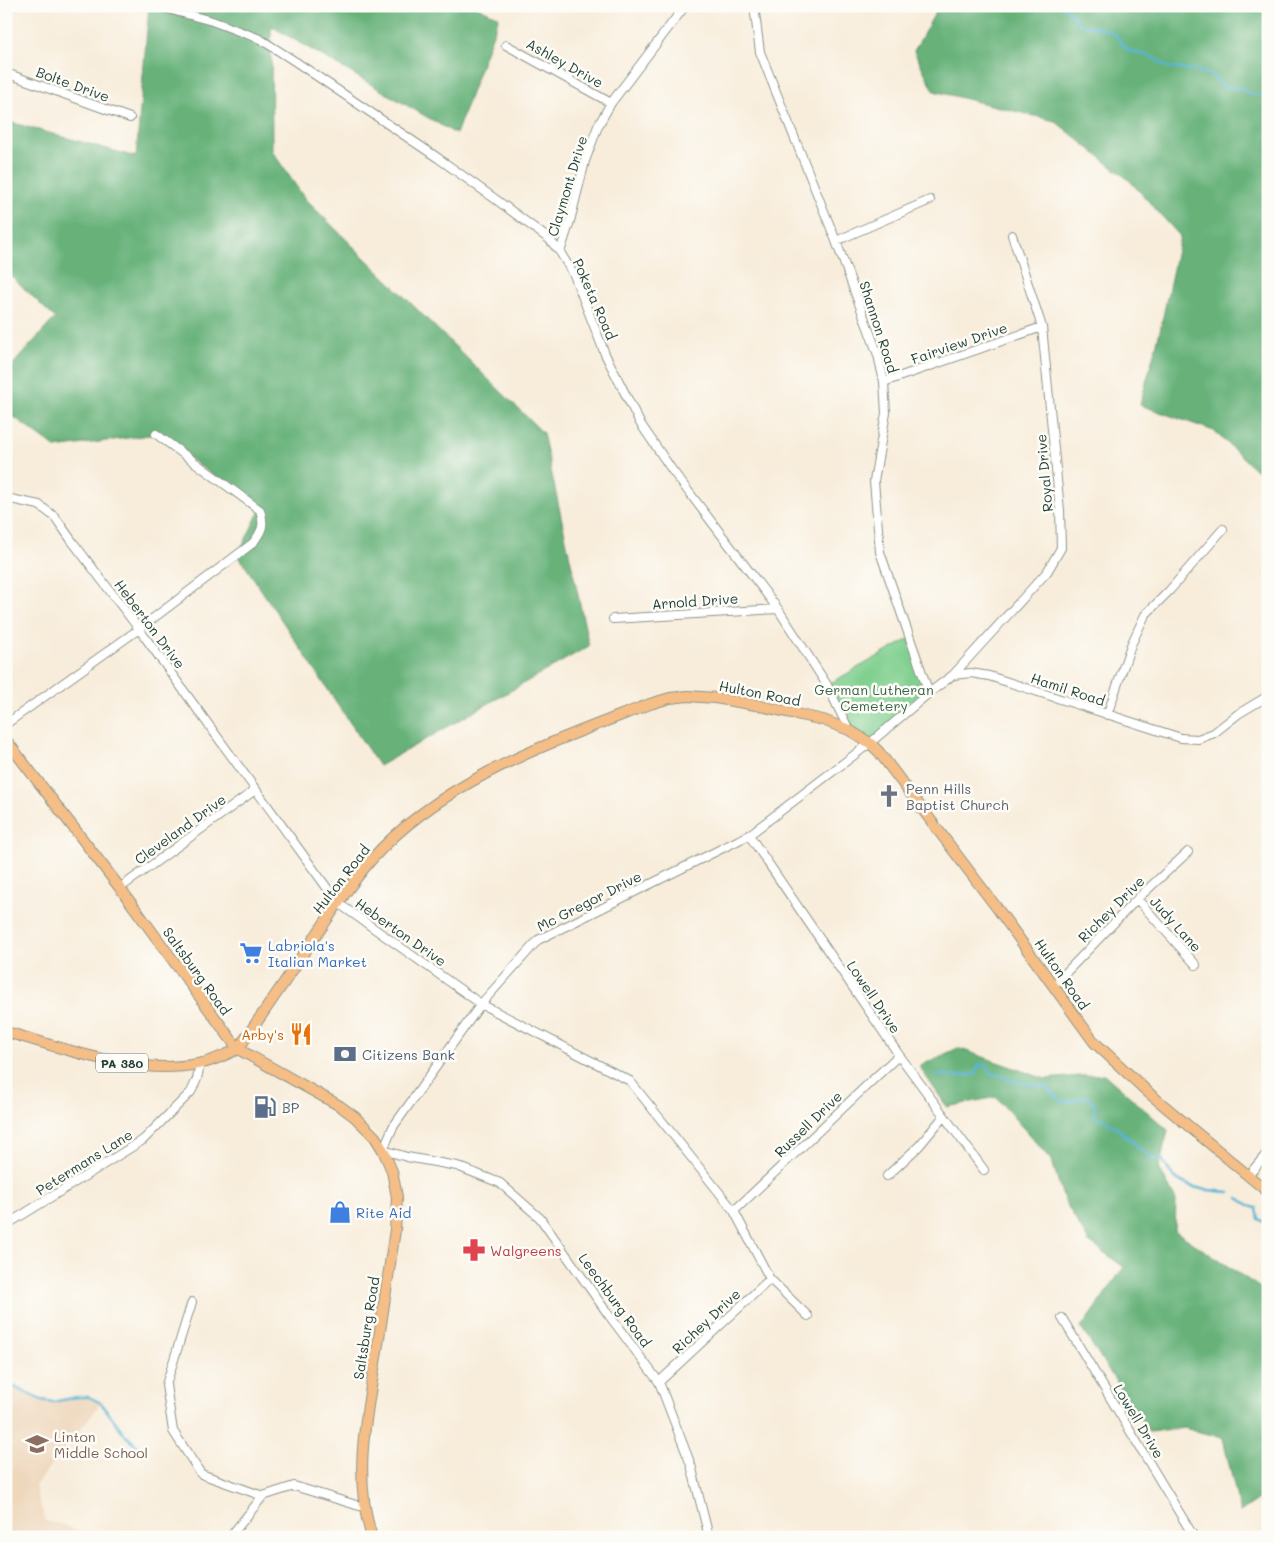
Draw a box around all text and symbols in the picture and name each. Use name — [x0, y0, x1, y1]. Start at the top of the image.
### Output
street label: Ashley Drive — [523, 34, 607, 92]
street label: Bolte Drive — [34, 62, 112, 106]
street label: Claymont Drive — [543, 133, 591, 239]
street label: Poketa Road — [569, 255, 621, 343]
street label: Shannon Road — [855, 279, 903, 375]
street label: Fairview Drive — [908, 318, 1010, 368]
street label: Royal Drive — [1031, 433, 1057, 513]
street label: Heberton Drive — [110, 576, 190, 672]
street label: Arnold Drive — [651, 589, 739, 613]
street label: Hamil Road — [1028, 668, 1108, 710]
street label: Hulton Road — [718, 676, 803, 710]
park label: German Lutheran Cemetery — [814, 680, 934, 715]
place label: Penn Hills Baptist Church — [906, 779, 1009, 814]
church icon: Penn Hills Baptist Church — [876, 783, 902, 809]
street label: Cleveland Drive — [130, 789, 230, 869]
street label: Hulton Road — [308, 840, 374, 917]
street label: Mc Gregor Drive — [534, 866, 644, 936]
street label: Richey Drive — [1074, 872, 1148, 946]
street label: Judy Lane — [1146, 892, 1206, 956]
street label: Heberton Drive — [352, 894, 450, 970]
street label: Saltsburg Road — [159, 923, 235, 1019]
street label: Hulton Road — [1030, 935, 1094, 1013]
place label: Labriola's Italian Market — [268, 936, 367, 971]
supermarket icon: Labriola's Italian Market — [238, 940, 264, 966]
street label: Lowell Drive — [843, 957, 905, 1037]
restaurant icon: Arby's — [288, 1021, 314, 1047]
place label: Arby's — [241, 1025, 284, 1044]
bank icon: Citizens Bank — [332, 1041, 358, 1067]
place label: Citizens Bank — [362, 1045, 455, 1064]
road number: PA 380 — [96, 1054, 148, 1072]
street label: Russell Drive — [770, 1087, 846, 1161]
fuel station icon: BP — [252, 1094, 278, 1120]
place label: BP — [282, 1098, 300, 1117]
street label: Petermans Lane — [32, 1125, 136, 1199]
shop icon: Rite Aid — [327, 1199, 353, 1225]
place label: Rite Aid — [356, 1203, 412, 1222]
pharmacy icon: Walgreens — [461, 1237, 487, 1263]
place label: Walgreens — [490, 1241, 562, 1260]
street label: Leechburg Road — [574, 1249, 656, 1351]
street label: Saltsburg Road — [348, 1275, 384, 1381]
street label: Richey Drive — [668, 1284, 744, 1358]
street label: Lowell Drive — [1109, 1380, 1169, 1462]
place label: Linton Middle School — [54, 1427, 148, 1462]
school or university icon: Linton Middle School — [24, 1431, 50, 1457]

